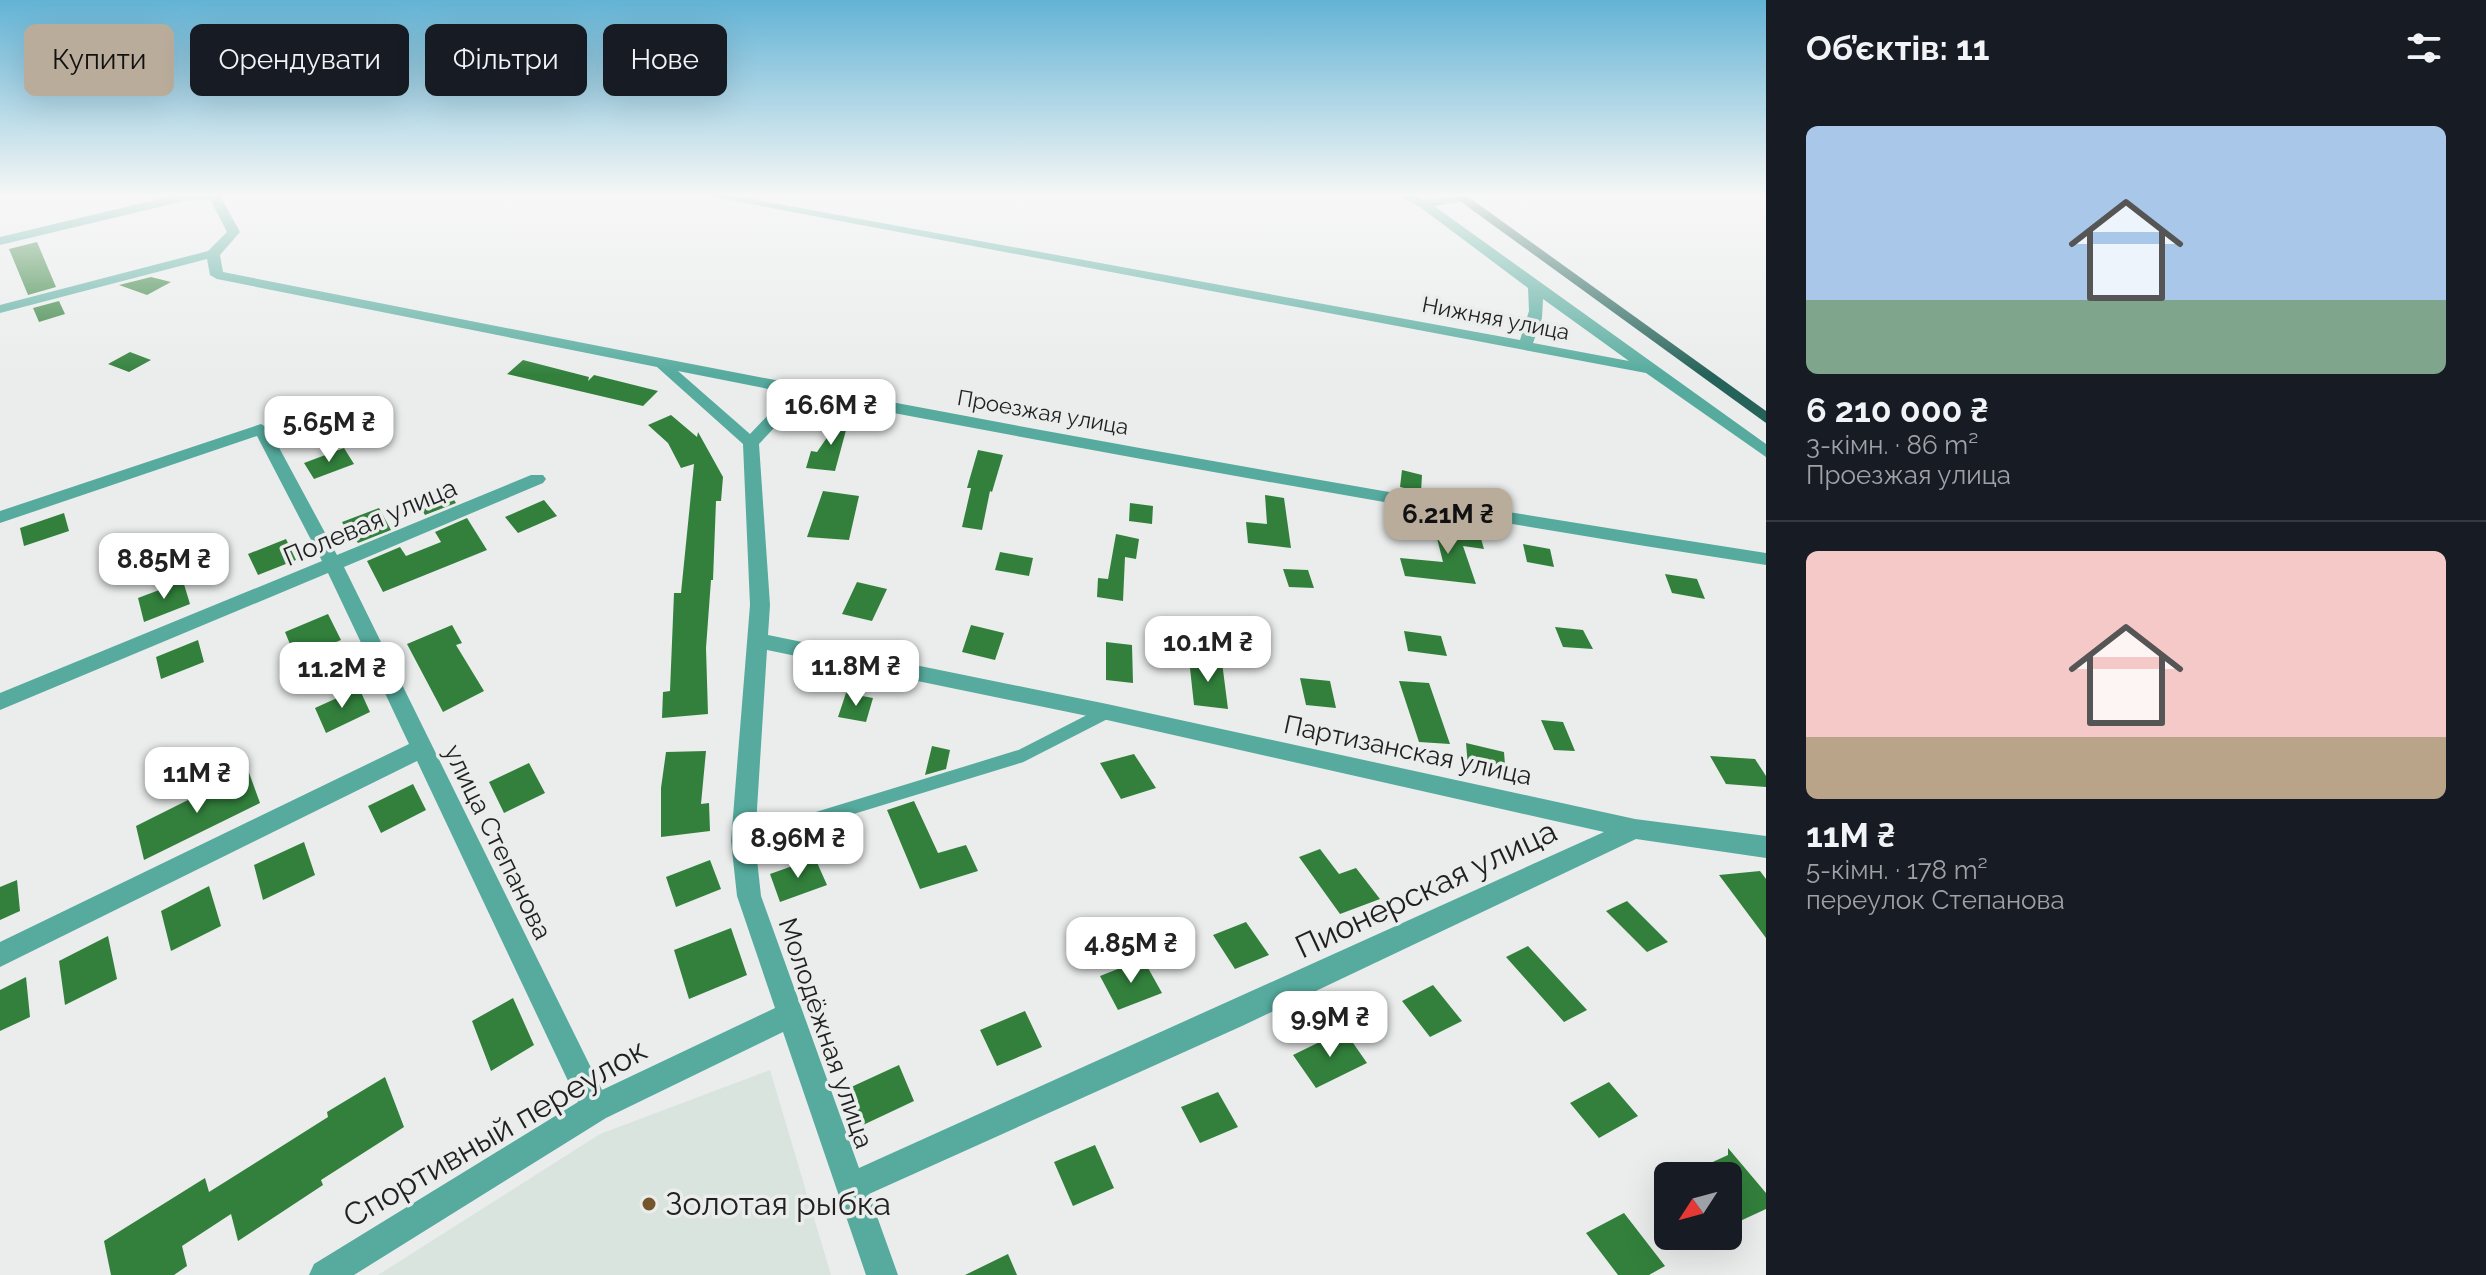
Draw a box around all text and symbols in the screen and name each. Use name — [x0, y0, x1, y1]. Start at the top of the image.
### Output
chip: Купити — [24, 24, 174, 96]
chip: Орендувати — [190, 24, 409, 96]
chip: Фільтри — [425, 24, 587, 96]
chip: Нове — [603, 24, 727, 96]
icon: filters — [2402, 26, 2446, 70]
text: Об’єктів: 11 — [1806, 28, 1990, 68]
icon: home — [2054, 178, 2198, 322]
street label: Нижняя улица — [1420, 291, 1572, 345]
pin: 16.6M ₴ — [757, 379, 905, 447]
street label: Проезжая улица — [955, 384, 1131, 440]
text: 16.6M ₴ — [785, 390, 877, 420]
text: 6 210 000 ₴ — [1806, 390, 1989, 430]
pin: 5.65M ₴ — [255, 396, 403, 464]
text: 5.65M ₴ — [282, 407, 376, 437]
text: 3-кімн. · 86 m² — [1806, 430, 1978, 460]
text: Проезжая улица — [1806, 460, 2011, 490]
street label: Полевая улица — [279, 472, 461, 572]
pin: 6.21M ₴ — [1374, 488, 1522, 556]
text: 6.21M ₴ — [1402, 499, 1494, 529]
pin: 8.85M ₴ — [90, 533, 238, 601]
text: 8.85M ₴ — [117, 544, 211, 574]
icon: home — [2054, 603, 2198, 747]
pin: 10.1M ₴ — [1134, 616, 1282, 684]
text: 10.1M ₴ — [1163, 627, 1253, 657]
pin: 11.8M ₴ — [782, 640, 930, 708]
pin: 11.2M ₴ — [268, 642, 416, 710]
text: 11.8M ₴ — [811, 651, 901, 681]
text: 11.2M ₴ — [298, 653, 386, 683]
street label: Партизанская улица — [1281, 709, 1535, 791]
street label: улица Степанова — [438, 740, 558, 944]
pin: 11M ₴ — [141, 747, 253, 815]
text: 11M ₴ — [163, 758, 231, 788]
pin: 8.96M ₴ — [724, 812, 872, 880]
street label: Пионерская улица — [1289, 812, 1562, 965]
text: 11M ₴ — [1806, 815, 1895, 855]
text: 8.96M ₴ — [750, 823, 846, 853]
text: 5-кімн. · 178 m² — [1806, 855, 1988, 885]
text: переулок Степанова — [1806, 885, 2065, 915]
street label: Молодёжная улица — [773, 914, 879, 1152]
pin: 4.85M ₴ — [1057, 917, 1205, 985]
text: 4.85M ₴ — [1084, 928, 1178, 958]
pin: 9.9M ₴ — [1265, 991, 1395, 1059]
text: 9.9M ₴ — [1290, 1002, 1370, 1032]
street label: Спортивный переулок — [337, 1031, 653, 1235]
north arrow — [1654, 1162, 1742, 1250]
map controls — [1654, 1162, 1742, 1250]
place label: Золотая рыбка — [665, 1185, 891, 1222]
marker: Золотая рыбка — [640, 1195, 658, 1213]

